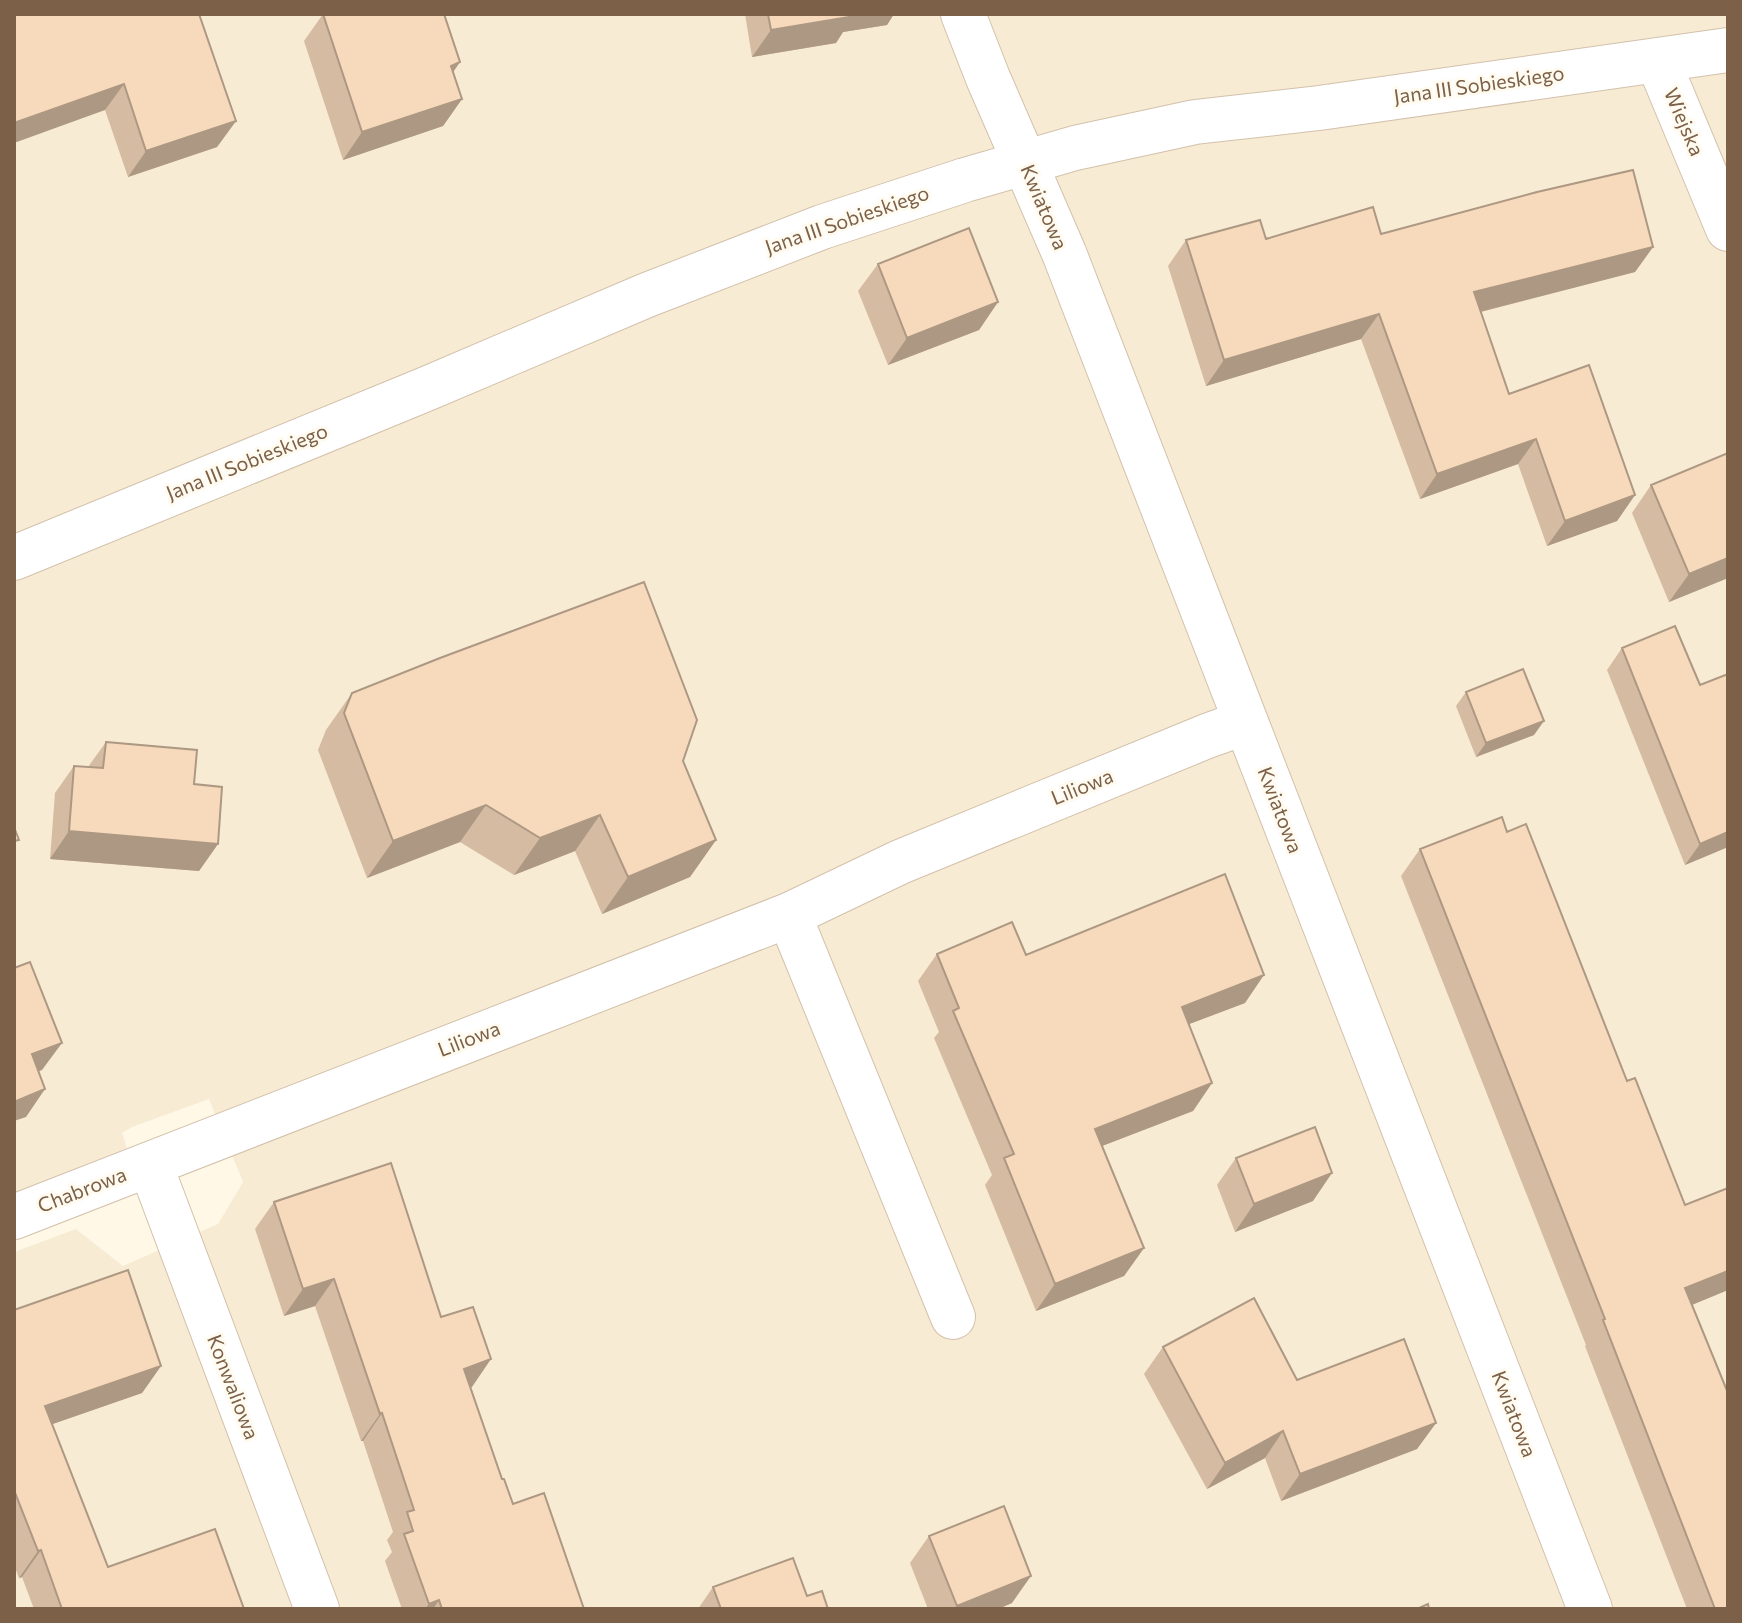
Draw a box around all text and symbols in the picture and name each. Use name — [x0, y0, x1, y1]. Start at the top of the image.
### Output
street label: Jana III Sobieskiego — [1392, 60, 1566, 108]
street label: Wiejska — [1660, 84, 1710, 159]
street label: Kwiatowa — [1016, 160, 1074, 253]
street label: Jana III Sobieskiego — [761, 180, 932, 258]
street label: Jana III Sobieskiego — [162, 418, 331, 504]
street label: Liliowa — [1047, 763, 1116, 809]
street label: Kwiatowa — [1254, 763, 1308, 856]
street label: Liliowa — [434, 1015, 503, 1061]
street label: Chabrowa — [34, 1161, 129, 1217]
street label: Konwaliowa — [203, 1331, 265, 1442]
street label: Kwiatowa — [1488, 1367, 1542, 1460]

